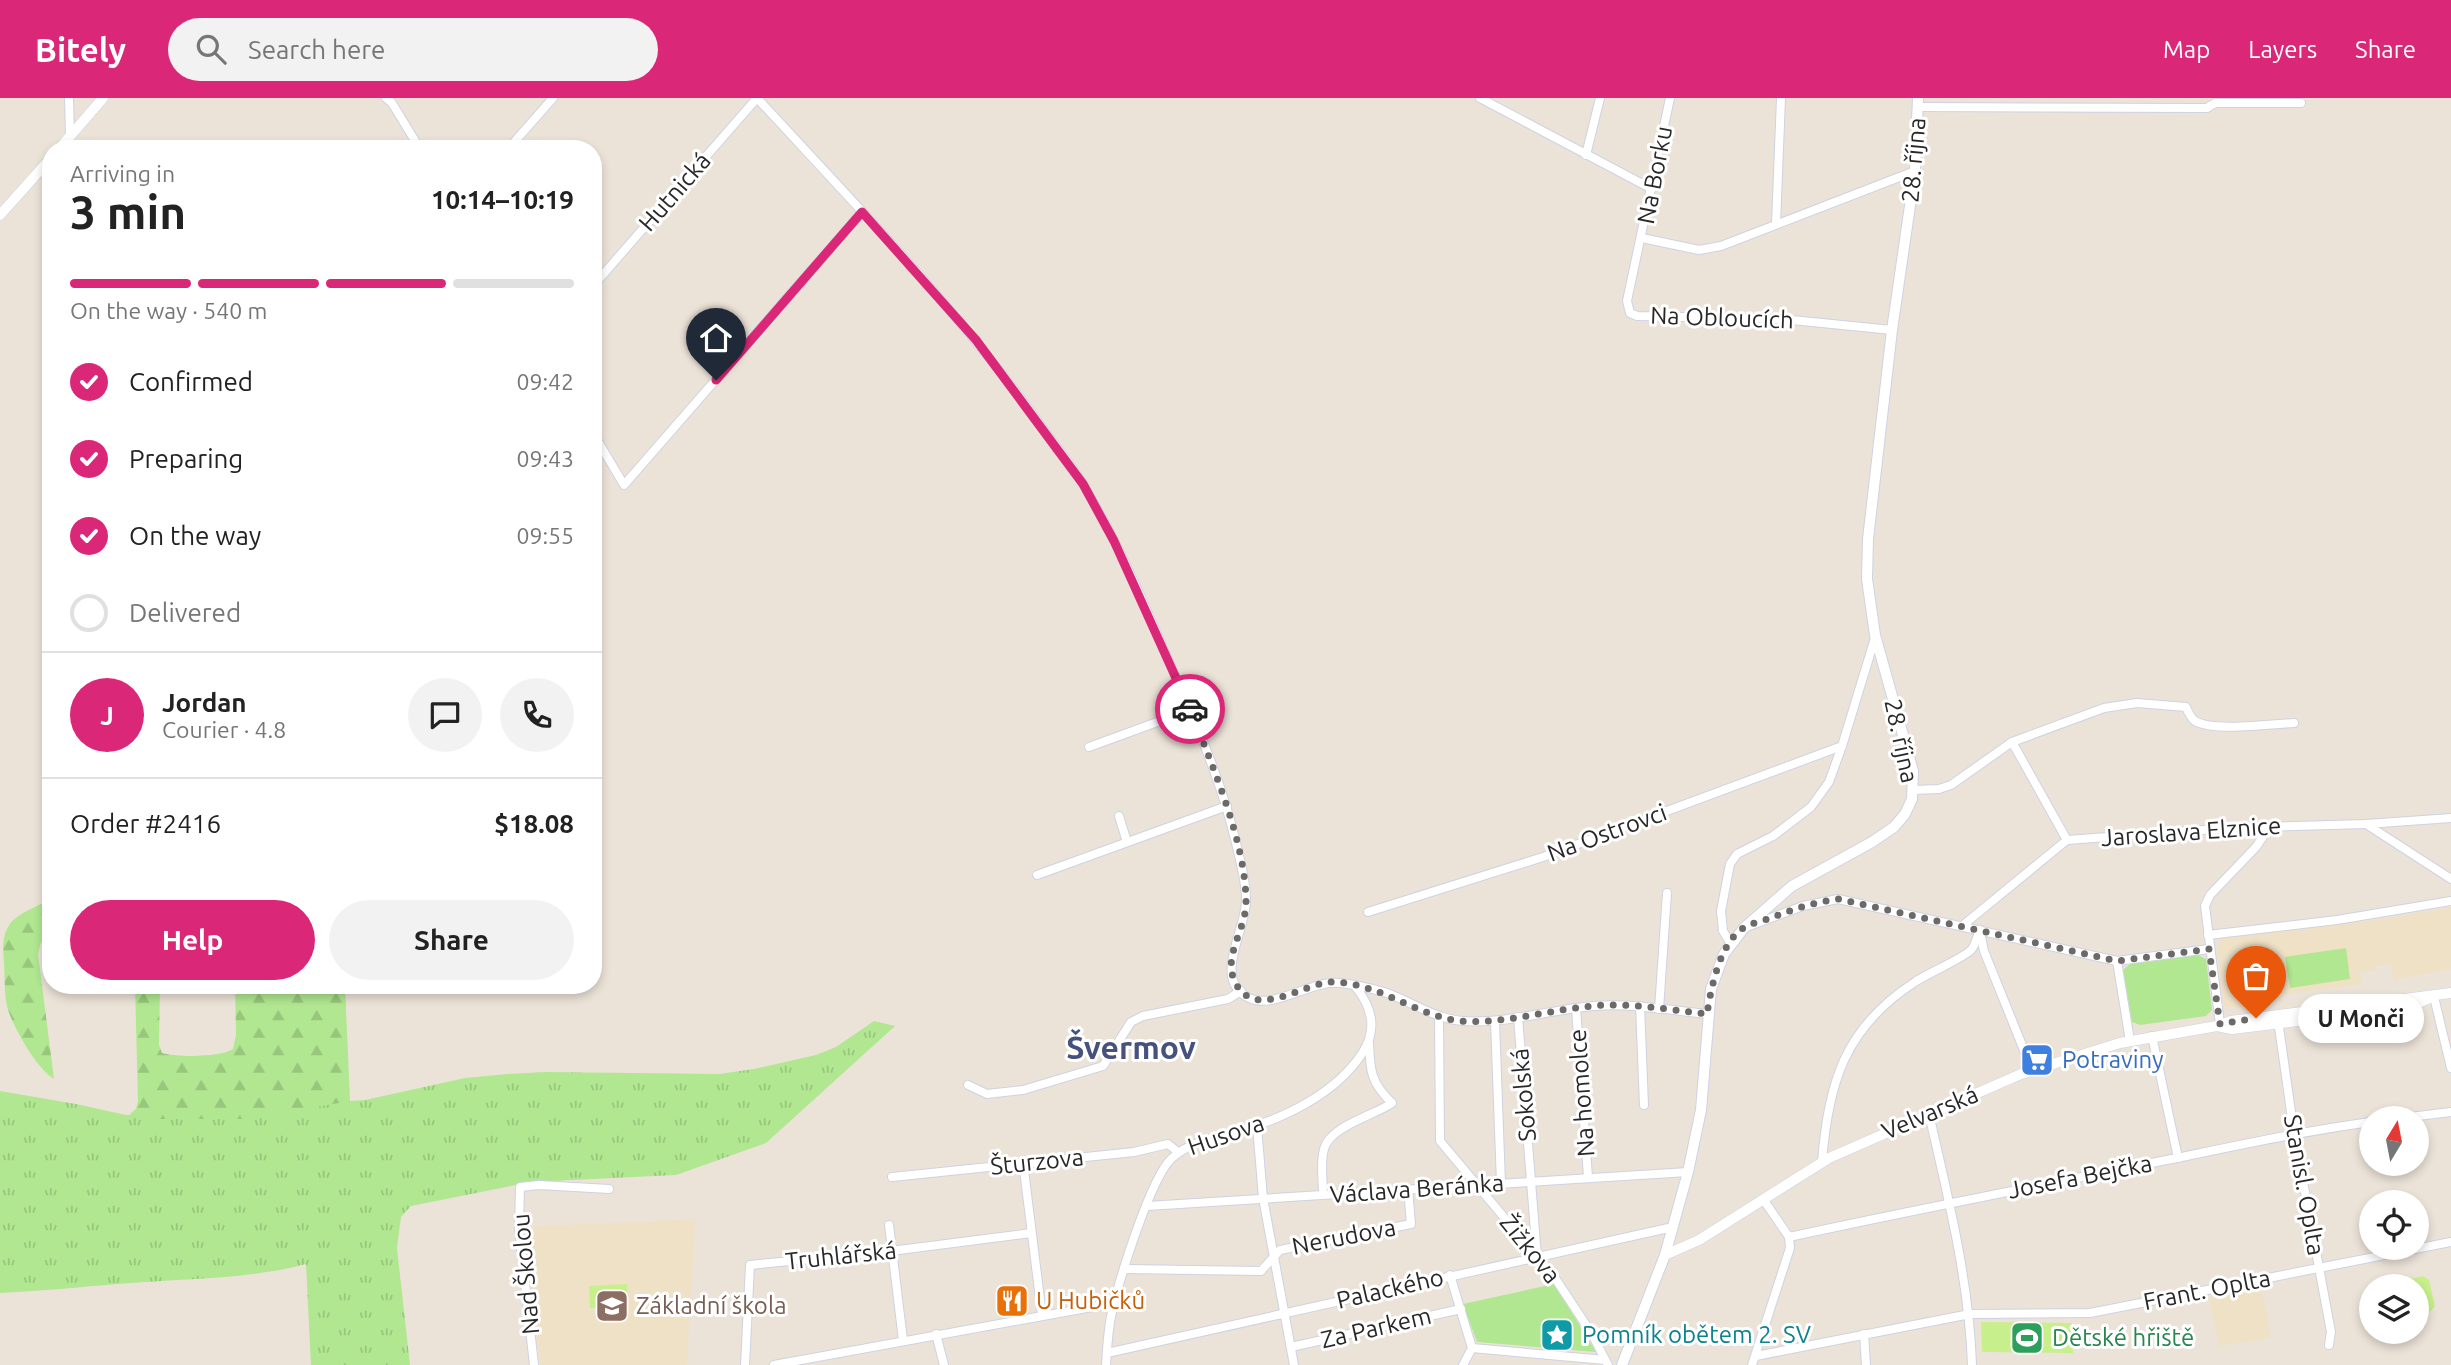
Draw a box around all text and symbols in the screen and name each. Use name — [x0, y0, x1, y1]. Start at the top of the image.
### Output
search box — [168, 18, 658, 81]
icon: search — [192, 30, 230, 68]
text: Bitely — [35, 31, 126, 68]
text: Search here — [248, 35, 385, 64]
text: Map — [2163, 36, 2210, 63]
text: Layers — [2248, 36, 2317, 63]
text: Share — [2355, 36, 2416, 63]
street label: 28. října — [1896, 116, 1931, 204]
street label: Na Borku — [1632, 124, 1677, 226]
street label: Hutnická — [633, 147, 716, 236]
text: Arriving in — [70, 161, 175, 186]
text: 10:14–10:19 — [431, 185, 574, 214]
text: 3 min — [70, 186, 186, 238]
text: On the way · 540 m — [70, 298, 267, 323]
street label: Na Obloucích — [1650, 302, 1794, 333]
pin — [686, 308, 746, 380]
icon: home — [697, 319, 735, 357]
icon: check — [70, 363, 108, 401]
text: Confirmed — [129, 367, 253, 396]
text: 09:42 — [516, 369, 574, 394]
icon: check — [70, 440, 108, 478]
text: Preparing — [129, 444, 243, 473]
text: 09:43 — [516, 446, 574, 471]
icon: check — [70, 517, 108, 555]
text: On the way — [129, 521, 261, 550]
text: 09:55 — [516, 523, 574, 548]
text: Delivered — [129, 598, 241, 627]
courier — [1155, 674, 1225, 744]
button: chat — [408, 678, 482, 752]
button: phone — [500, 678, 574, 752]
text: Jordan — [162, 688, 247, 717]
icon: car — [1171, 690, 1209, 728]
street label: 28. října — [1879, 696, 1924, 785]
text: J — [100, 701, 114, 730]
text: Courier · 4.8 — [162, 717, 286, 742]
street label: Na Ostrovci — [1543, 798, 1670, 867]
text: Order #2416 — [70, 809, 221, 838]
text: $18.08 — [494, 809, 574, 838]
street label: Jaroslava Elznice — [2100, 812, 2282, 851]
button: Help — [70, 900, 315, 980]
button: Share — [329, 900, 574, 980]
pin — [2226, 946, 2286, 1018]
icon: bag — [2237, 957, 2275, 995]
callout: U Monči — [2298, 993, 2424, 1042]
text: U Monči — [2317, 1006, 2405, 1031]
district label: Švermov — [1066, 1028, 1196, 1065]
street label: Na homolce — [1564, 1028, 1599, 1158]
supermarket icon: Potraviny — [2018, 1041, 2056, 1079]
place label: Potraviny — [2062, 1046, 2164, 1073]
street label: Sokolská — [1506, 1047, 1541, 1143]
street label: Velvarská — [1878, 1080, 1982, 1145]
north arrow — [2359, 1106, 2429, 1176]
map controls — [2359, 1106, 2429, 1344]
street label: Husova — [1184, 1109, 1268, 1160]
street label: Stanisl. Oplta — [2279, 1112, 2330, 1258]
street label: Šturzova — [989, 1142, 1085, 1180]
street label: Josefa Bejčka — [2005, 1149, 2154, 1204]
street label: Václava Beránka — [1329, 1169, 1505, 1208]
button: locate — [2359, 1190, 2429, 1260]
street label: Žižkova — [1495, 1208, 1567, 1288]
street label: Nad Školou — [506, 1212, 544, 1336]
street label: Nerudova — [1290, 1213, 1398, 1260]
street label: Truhlářská — [784, 1236, 898, 1275]
street label: Palackého — [1334, 1263, 1446, 1314]
street label: Frant. Oplta — [2141, 1264, 2273, 1315]
button: layers — [2359, 1274, 2429, 1344]
restaurant icon: U Hubičků — [993, 1282, 1031, 1320]
school or university icon: Základní škola — [593, 1287, 631, 1325]
place label: U Hubičků — [1036, 1287, 1145, 1314]
place label: Základní škola — [636, 1292, 787, 1319]
street label: Za Parkem — [1318, 1302, 1434, 1353]
place icon: Pomník obětem 2. SV — [1538, 1316, 1576, 1354]
sports icon: Dětské hřiště — [2008, 1319, 2046, 1357]
place label: Pomník obětem 2. SV — [1582, 1321, 1811, 1348]
place label: Dětské hřiště — [2052, 1324, 2194, 1351]

